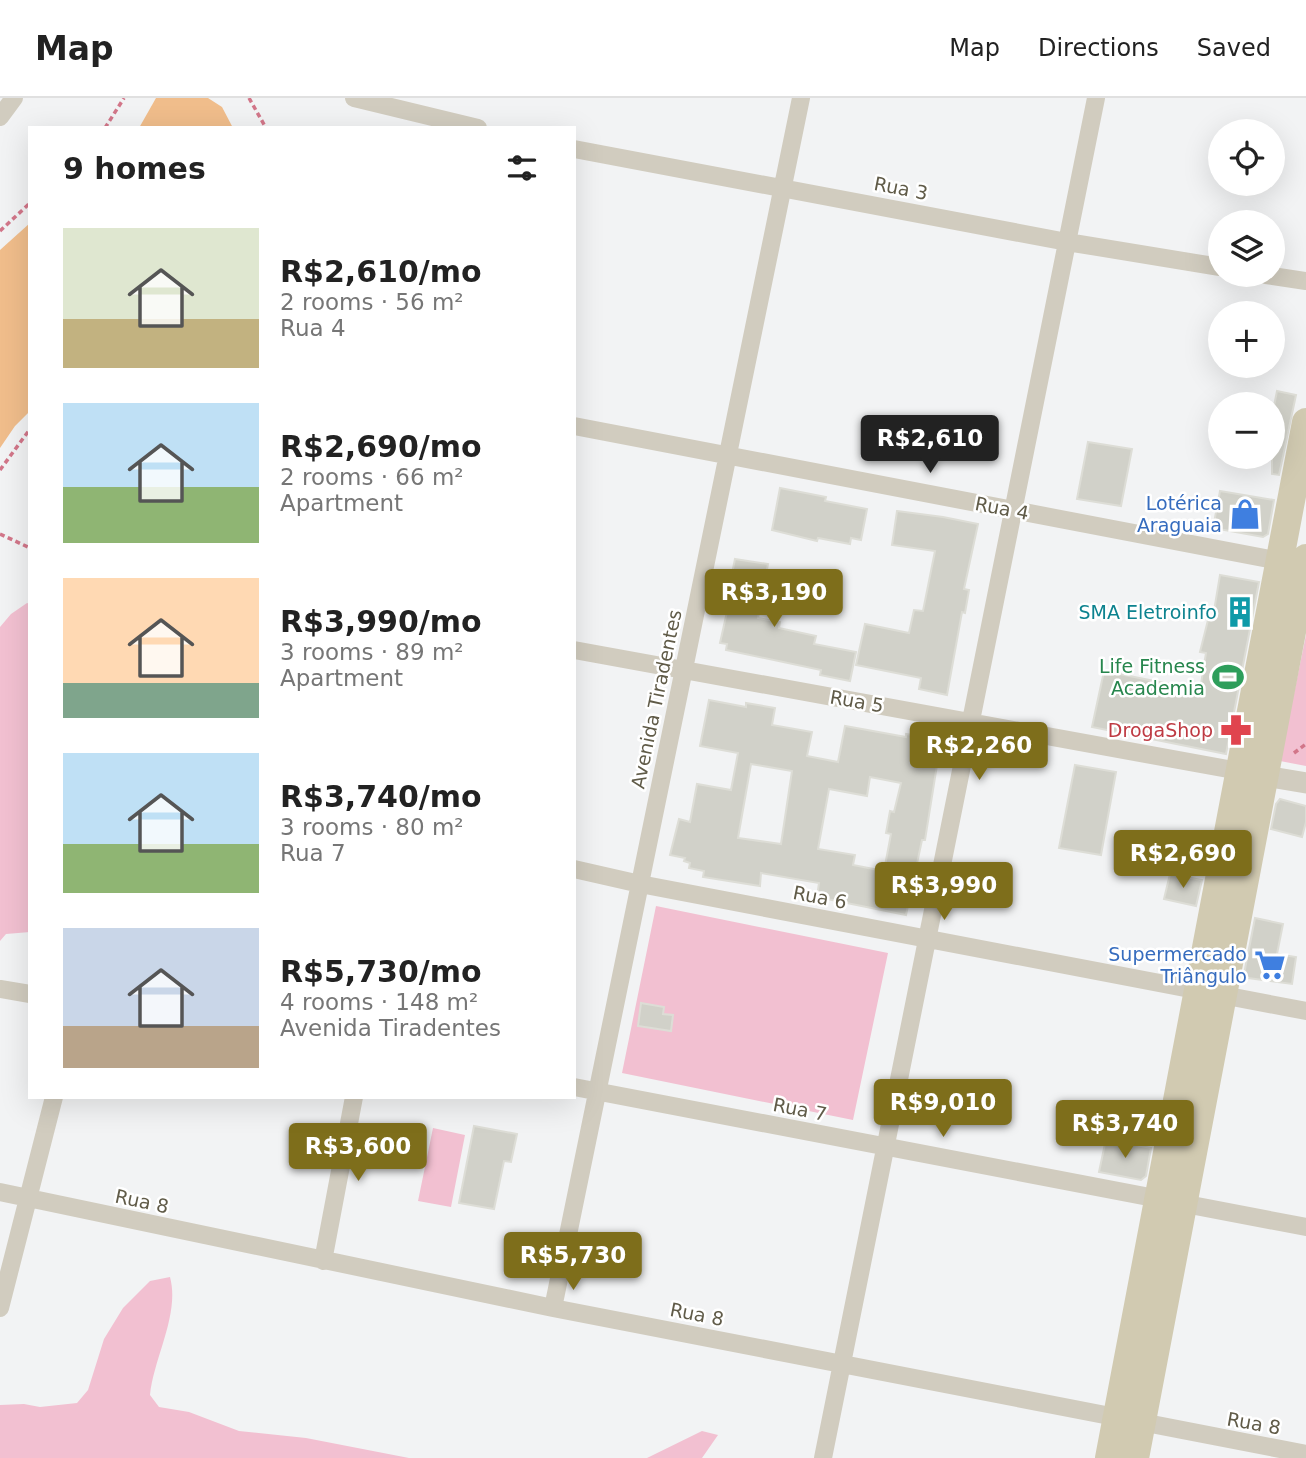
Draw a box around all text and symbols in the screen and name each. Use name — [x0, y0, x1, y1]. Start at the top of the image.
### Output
text: Map — [35, 29, 114, 68]
text: Map — [949, 34, 1000, 62]
text: Directions — [1038, 34, 1159, 62]
text: Saved — [1197, 34, 1271, 62]
map controls — [1208, 119, 1285, 469]
button: locate — [1208, 119, 1285, 196]
icon: filters — [503, 149, 541, 187]
text: 9 homes — [63, 151, 206, 186]
street label: Rua 3 — [872, 172, 930, 204]
button: layers — [1208, 210, 1285, 287]
text: R$2,610/mo — [280, 254, 482, 289]
icon: home — [119, 256, 203, 340]
text: 2 rooms · 56 m² — [280, 289, 464, 315]
button: + — [1208, 301, 1285, 378]
text: Rua 4 — [280, 315, 346, 341]
button: − — [1208, 392, 1285, 469]
pin: R$2,610 — [865, 416, 995, 475]
text: R$2,610 — [877, 425, 983, 451]
text: R$2,690/mo — [280, 429, 482, 464]
icon: home — [119, 431, 203, 515]
text: 2 rooms · 66 m² — [280, 464, 464, 490]
text: Apartment — [280, 490, 403, 516]
street label: Rua 4 — [973, 492, 1031, 524]
place label: Lotérica Araguaia — [1137, 492, 1222, 536]
shop icon: Lotérica Araguaia — [1228, 497, 1262, 531]
pin: R$3,190 — [709, 570, 839, 629]
text: R$3,190 — [721, 579, 827, 605]
building icon: SMA Eletroinfo — [1223, 595, 1257, 629]
place label: SMA Eletroinfo — [1078, 601, 1217, 623]
text: R$3,990/mo — [280, 604, 482, 639]
icon: home — [119, 606, 203, 690]
street label: Avenida Tiradentes — [626, 607, 686, 791]
text: 3 rooms · 89 m² — [280, 639, 464, 665]
place label: Life Fitness Academia — [1099, 655, 1205, 699]
sports icon: Life Fitness Academia — [1211, 660, 1245, 694]
text: Apartment — [280, 665, 403, 691]
street label: Rua 5 — [828, 685, 886, 717]
pharmacy icon: DrogaShop — [1219, 713, 1253, 747]
place label: DrogaShop — [1108, 719, 1213, 741]
pin: R$2,260 — [914, 722, 1044, 782]
text: R$2,260 — [926, 732, 1032, 758]
text: R$3,740/mo — [280, 779, 482, 814]
icon: home — [119, 781, 203, 865]
text: 3 rooms · 80 m² — [280, 814, 464, 840]
pin: R$2,690 — [1118, 830, 1248, 890]
text: Rua 7 — [280, 840, 346, 866]
text: R$2,690 — [1130, 840, 1236, 866]
pin: R$3,990 — [879, 862, 1009, 922]
text: R$3,990 — [891, 872, 997, 898]
street label: Rua 6 — [791, 881, 849, 913]
place label: Supermercado Triângulo — [1108, 943, 1247, 987]
supermarket icon: Supermercado Triângulo — [1253, 948, 1287, 982]
text: R$5,730/mo — [280, 954, 482, 989]
icon: home — [119, 956, 203, 1040]
text: 4 rooms · 148 m² — [280, 989, 478, 1015]
text: Avenida Tiradentes — [280, 1015, 501, 1041]
pin: R$9,010 — [878, 1080, 1008, 1139]
text: R$9,010 — [890, 1089, 996, 1115]
street label: Rua 7 — [771, 1093, 829, 1125]
pin: R$3,740 — [1060, 1100, 1190, 1160]
text: R$3,740 — [1072, 1110, 1178, 1136]
pin: R$3,600 — [293, 1124, 423, 1183]
text: R$3,600 — [305, 1133, 411, 1159]
street label: Rua 8 — [113, 1185, 171, 1217]
pin: R$5,730 — [508, 1232, 638, 1292]
text: R$5,730 — [520, 1242, 626, 1268]
street label: Rua 8 — [668, 1298, 726, 1330]
street label: Rua 8 — [1225, 1407, 1283, 1439]

